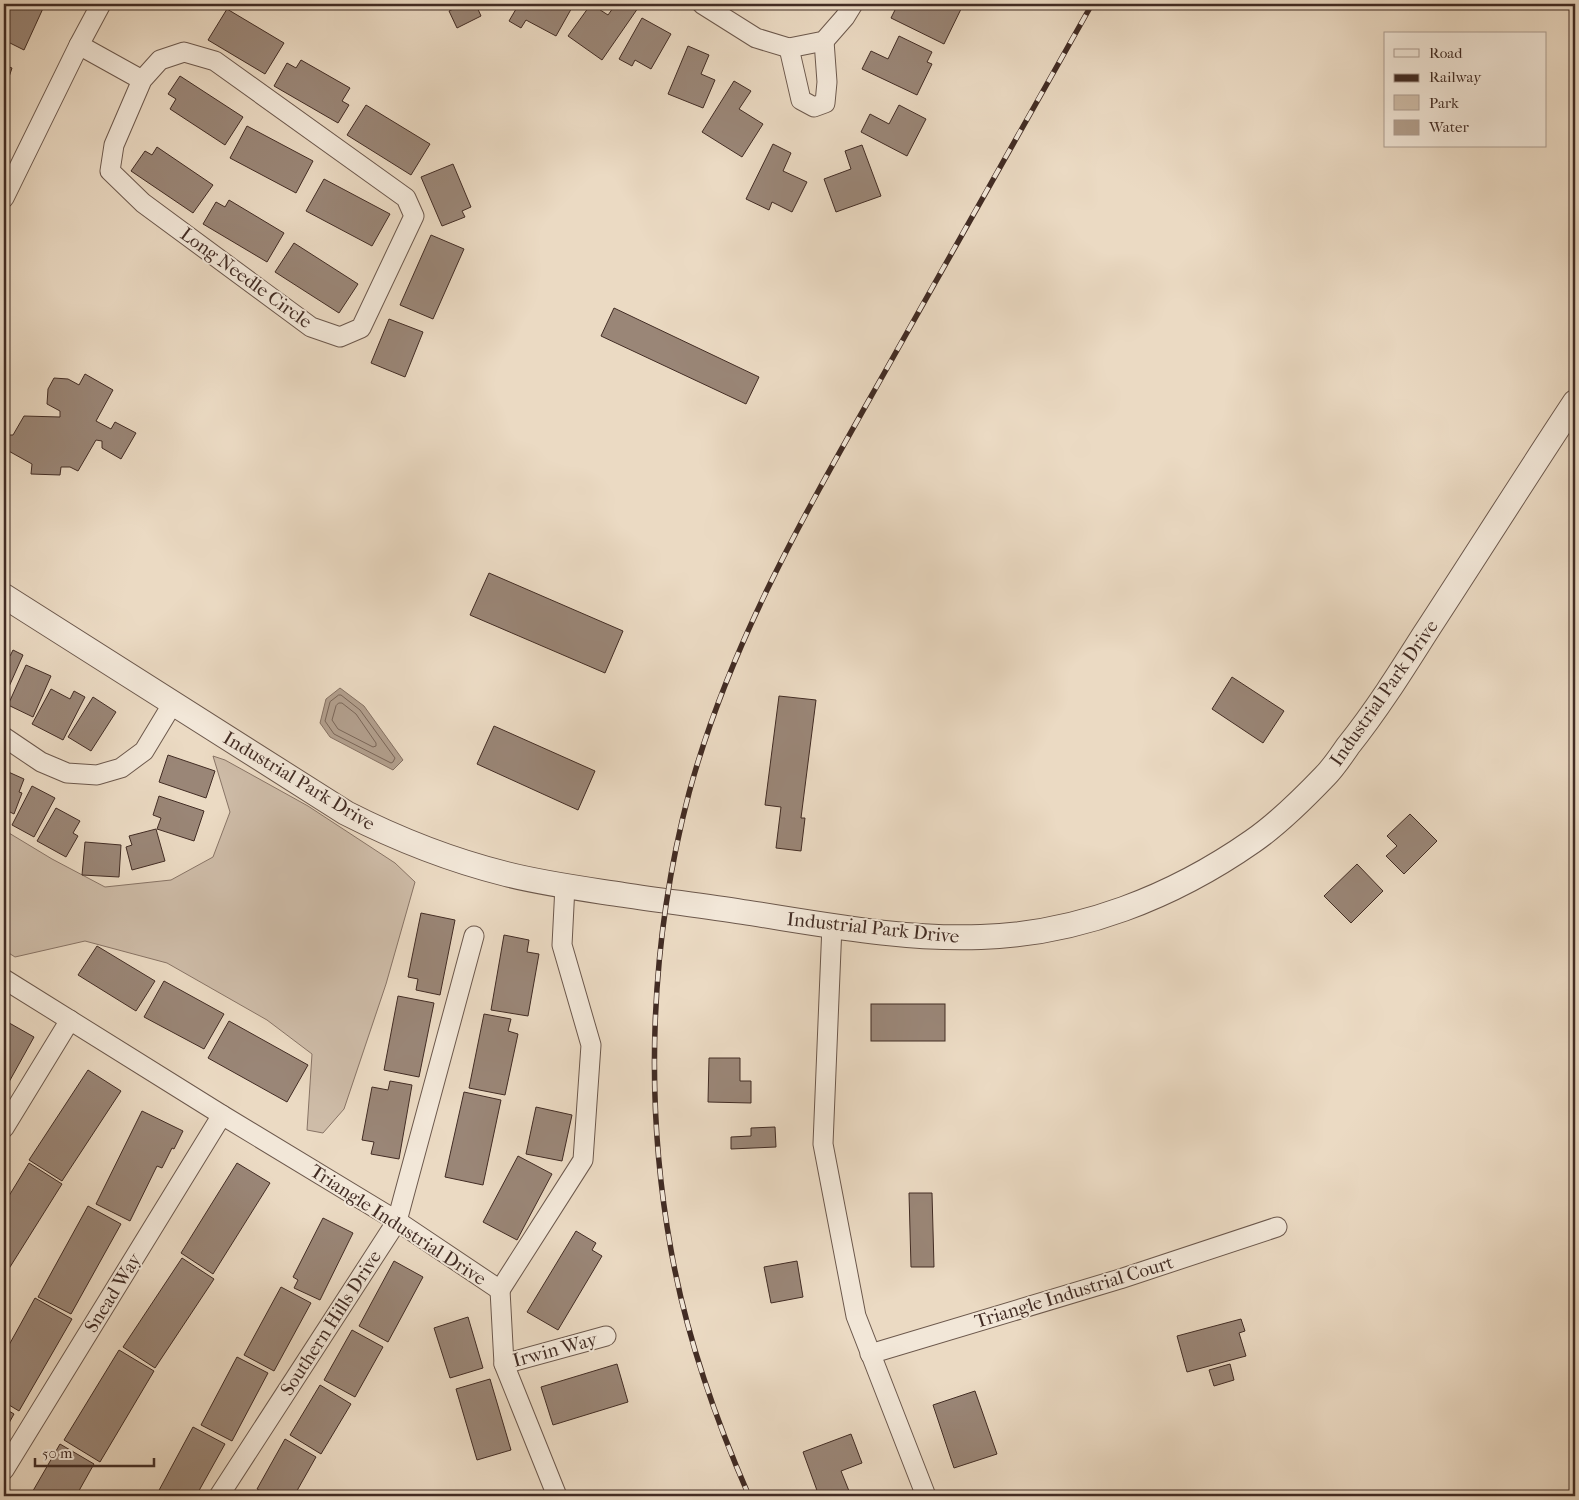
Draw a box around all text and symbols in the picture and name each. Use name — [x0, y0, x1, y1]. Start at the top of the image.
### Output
legend — [1384, 32, 1546, 148]
text: Road — [1429, 44, 1463, 62]
text: Railway — [1429, 68, 1482, 86]
text: Park — [1429, 94, 1459, 112]
text: Water — [1428, 118, 1469, 136]
street label: Long Needle Circle — [176, 223, 316, 333]
street label: Industrial Park Drive — [1325, 616, 1443, 770]
street label: Industrial Park Drive — [219, 727, 379, 835]
street label: Industrial Park Drive — [786, 908, 960, 948]
street label: Triangle Industrial Drive — [306, 1160, 490, 1290]
street label: Southern Hills Drive — [276, 1246, 386, 1400]
street label: Snead Way — [80, 1249, 146, 1337]
street label: Triangle Industrial Court — [972, 1251, 1176, 1333]
street label: Irwin Way — [510, 1328, 600, 1372]
scale bar — [35, 1435, 154, 1467]
text: 50 m — [42, 1444, 73, 1462]

